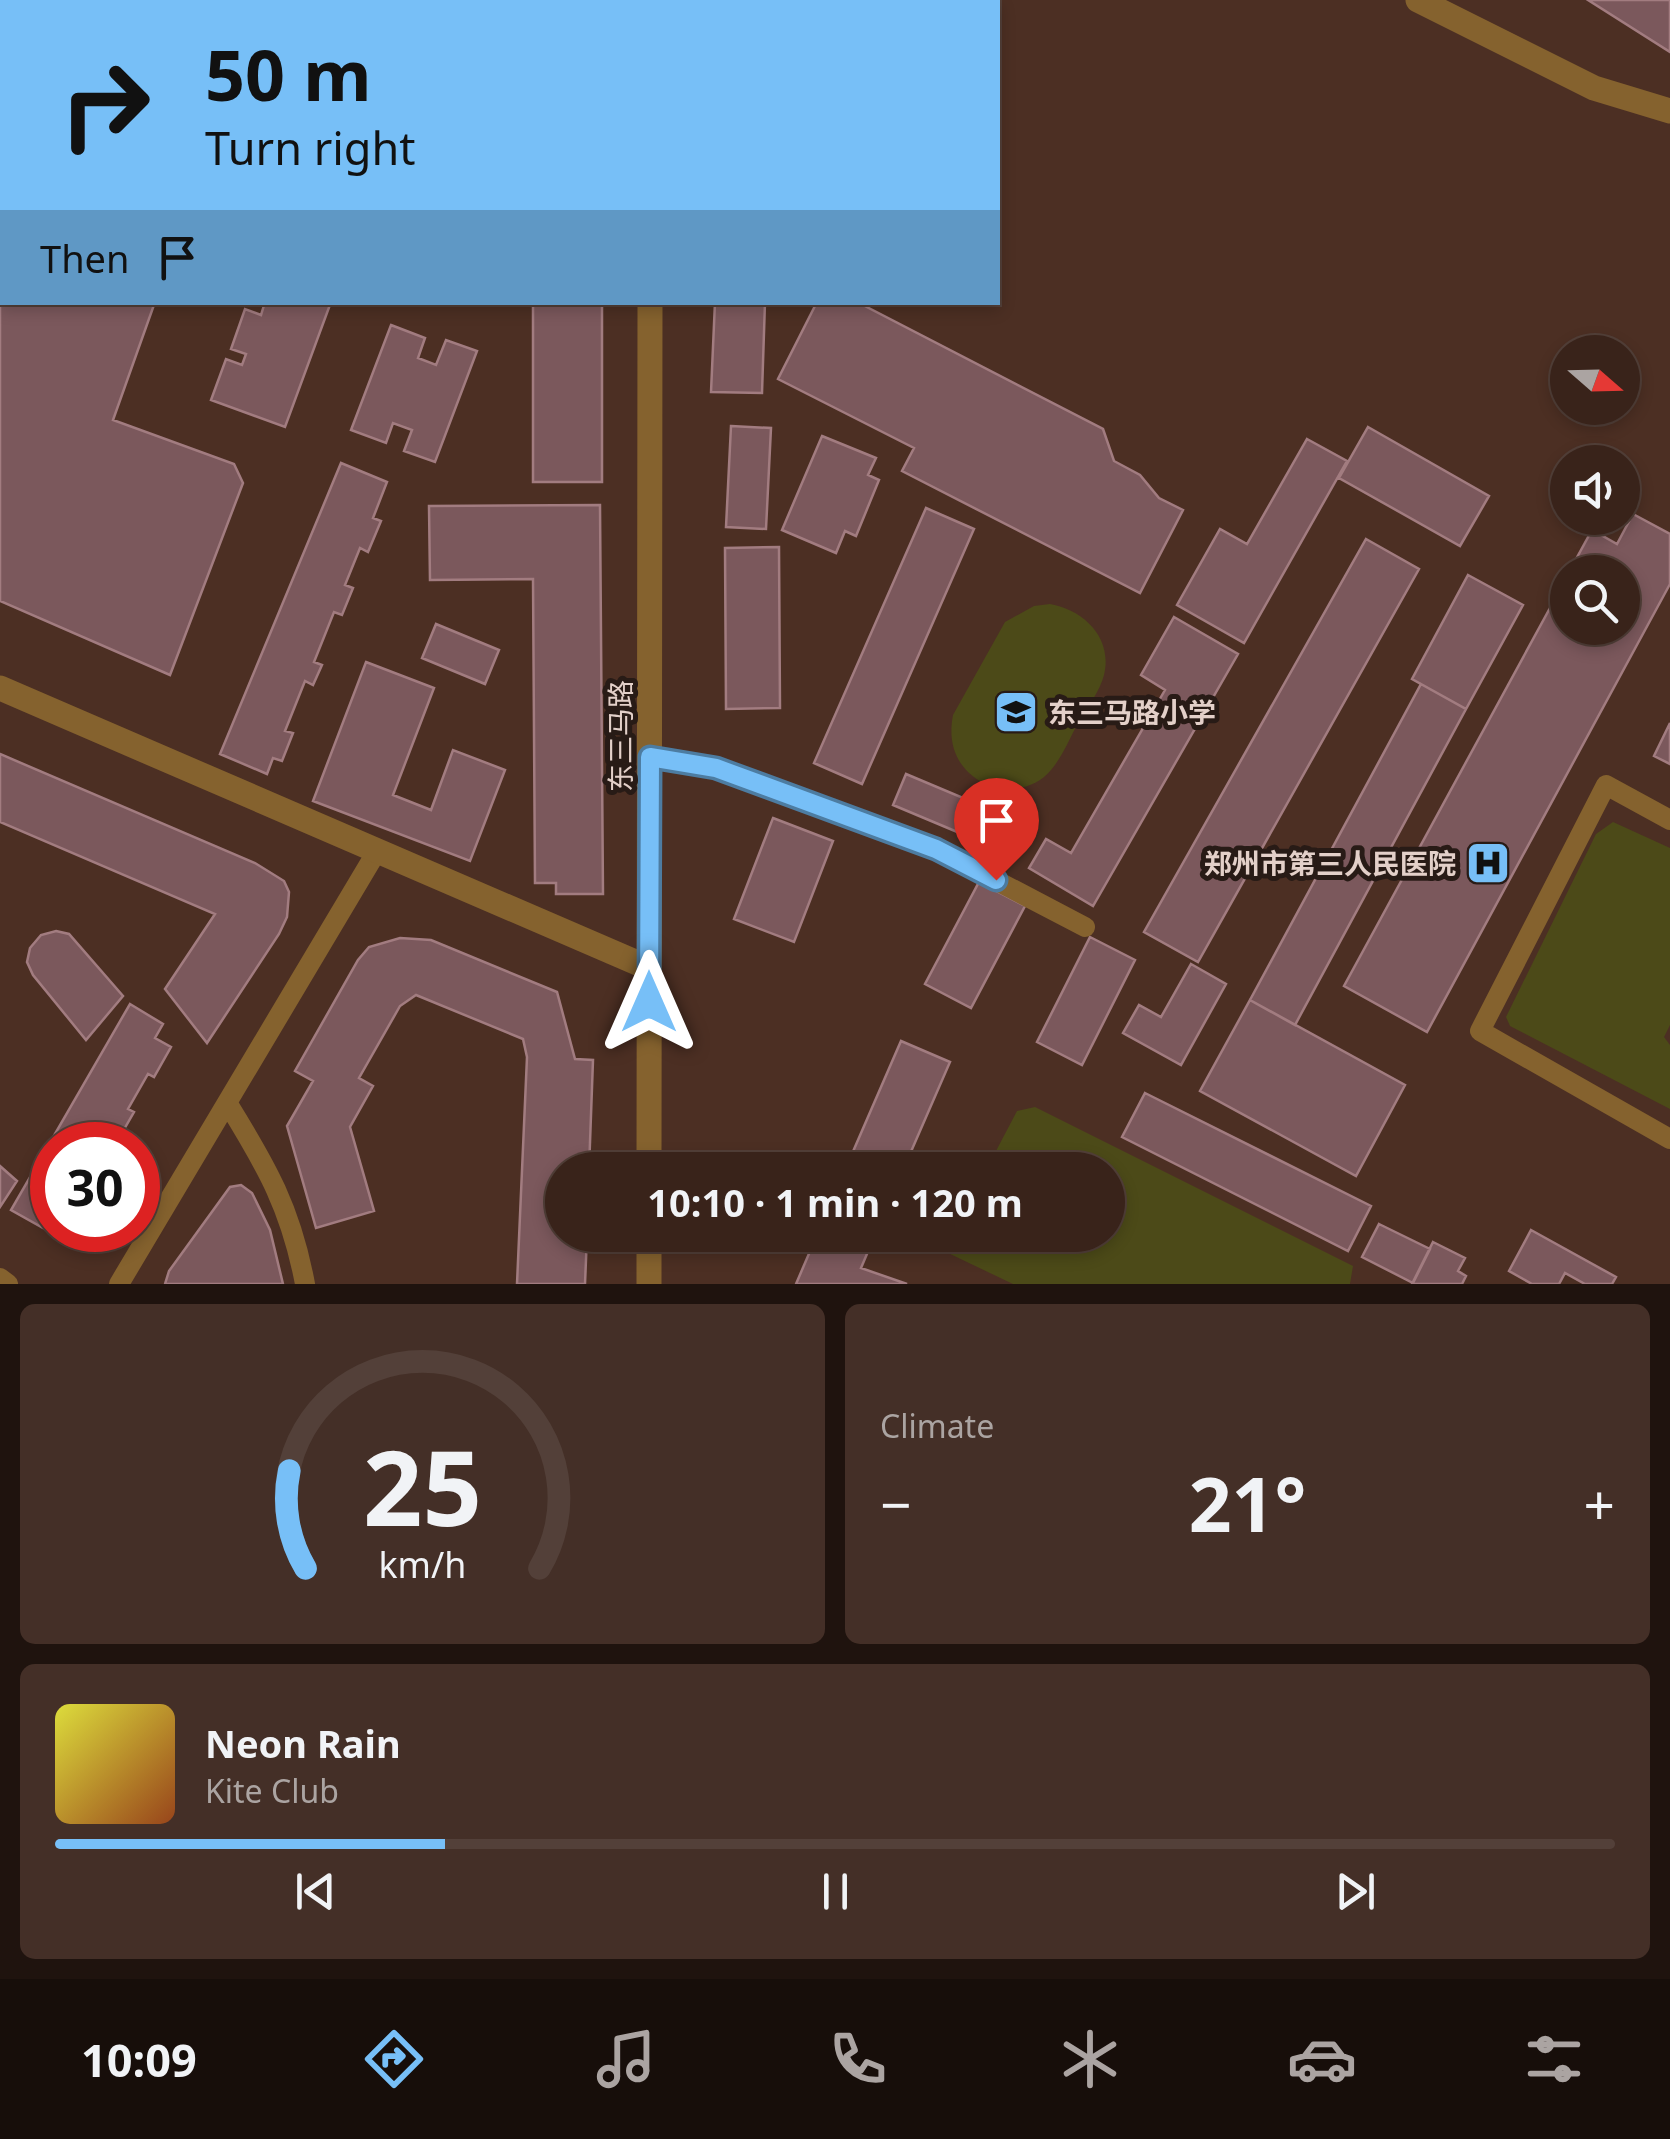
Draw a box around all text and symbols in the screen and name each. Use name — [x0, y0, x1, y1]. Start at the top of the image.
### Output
text: 50 m — [205, 26, 372, 122]
icon: right — [40, 40, 170, 170]
text: Turn right — [205, 117, 416, 178]
icon: arrive — [150, 230, 205, 285]
text: Then — [40, 232, 130, 284]
north arrow — [1550, 335, 1640, 425]
map controls — [1550, 335, 1640, 645]
button: sound — [1550, 445, 1640, 535]
button: search — [1550, 555, 1640, 645]
street label: 东三马路 — [601, 680, 639, 792]
school or university icon: 东三马路小学 — [993, 689, 1039, 735]
place label: 东三马路小学 — [1048, 693, 1216, 731]
pin — [954, 778, 1039, 881]
icon: arrive — [969, 793, 1024, 848]
hospital icon: 郑州市第三人民医院 — [1465, 840, 1511, 886]
place label: 郑州市第三人民医院 — [1204, 844, 1456, 882]
position arrow — [597, 950, 701, 1054]
speed limit sign: 30 — [30, 1122, 160, 1252]
text: 10:10 · 1 min · 120 m — [647, 1176, 1023, 1228]
text: Climate — [880, 1404, 994, 1447]
text: 25 — [363, 1415, 482, 1556]
text: 21° — [1189, 1452, 1306, 1554]
text: − — [880, 1466, 911, 1541]
text: + — [1584, 1466, 1615, 1541]
text: km/h — [379, 1540, 466, 1588]
text: Neon Rain — [205, 1717, 401, 1769]
text: Kite Club — [205, 1769, 339, 1812]
icon: previous — [288, 1864, 343, 1919]
icon: pause — [808, 1864, 863, 1919]
icon: next — [1328, 1864, 1383, 1919]
icon: directions — [359, 2024, 429, 2094]
icon: music — [591, 2024, 661, 2094]
icon: phone — [823, 2024, 893, 2094]
icon: climate — [1055, 2024, 1125, 2094]
icon: car — [1287, 2024, 1357, 2094]
icon: filters — [1519, 2024, 1589, 2094]
text: 10:09 — [81, 2029, 197, 2090]

